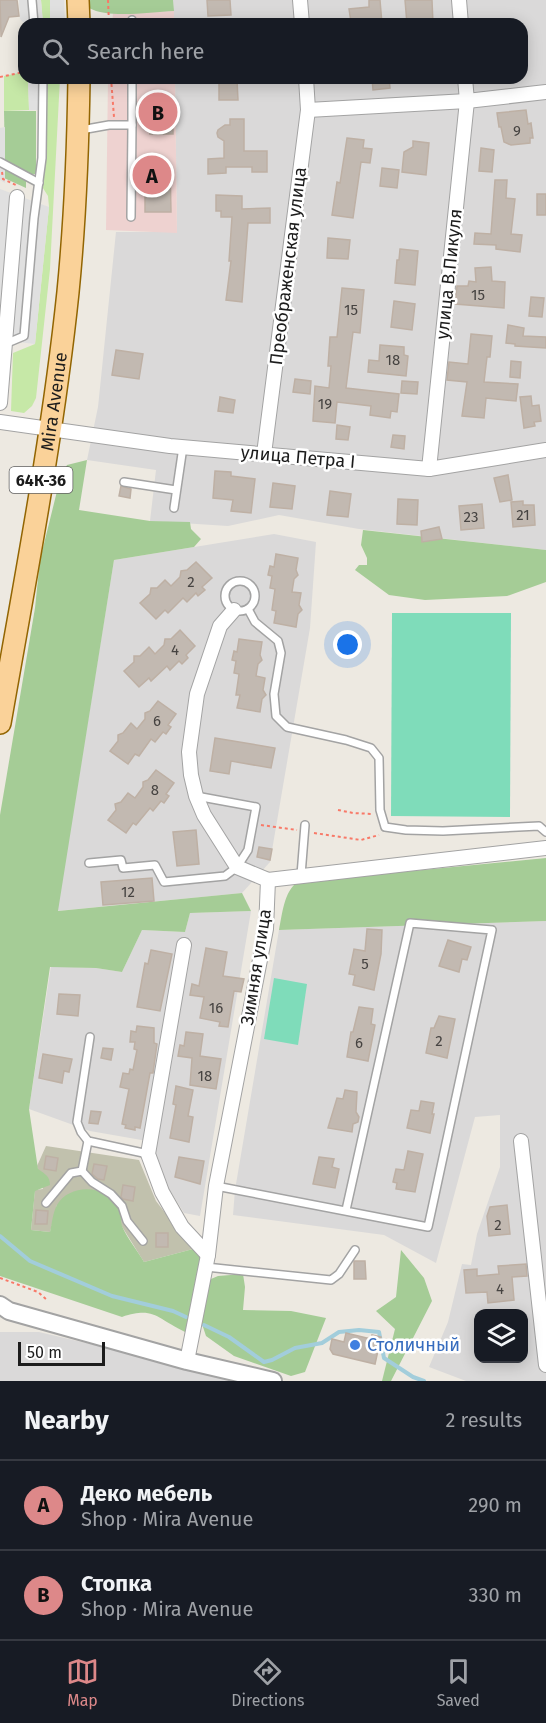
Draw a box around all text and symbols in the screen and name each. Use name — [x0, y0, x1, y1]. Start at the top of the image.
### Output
search box — [18, 18, 528, 84]
icon: search — [39, 35, 72, 68]
text: Search here — [87, 38, 205, 65]
pin: B — [138, 90, 178, 134]
house number: 9 — [513, 122, 521, 140]
pin: A — [132, 152, 172, 198]
street label: Преображенская улица — [265, 166, 311, 366]
street label: улица В.Пикуля — [431, 207, 467, 341]
house number: 15 — [471, 286, 485, 304]
house number: 15 — [344, 301, 358, 319]
street label: Mira Avenue — [36, 351, 72, 453]
house number: 18 — [386, 351, 400, 369]
house number: 19 — [318, 395, 332, 413]
street label: улица Петра I — [240, 441, 356, 473]
road number: 64К-36 — [9, 467, 72, 493]
house number: 21 — [516, 506, 530, 524]
house number: 23 — [464, 508, 478, 526]
house number: 2 — [187, 573, 195, 591]
your location — [333, 630, 362, 659]
house number: 4 — [171, 641, 179, 659]
house number: 6 — [153, 712, 161, 730]
house number: 8 — [151, 781, 159, 799]
house number: 12 — [121, 883, 135, 901]
street label: Зимняя улица — [236, 907, 276, 1027]
house number: 5 — [361, 955, 369, 973]
house number: 16 — [209, 999, 223, 1017]
house number: 2 — [435, 1032, 443, 1050]
house number: 6 — [355, 1034, 363, 1052]
house number: 18 — [198, 1067, 212, 1085]
house number: 2 — [494, 1216, 502, 1234]
house number: 4 — [496, 1280, 504, 1298]
map controls — [474, 1309, 528, 1363]
button: layers — [474, 1309, 528, 1363]
place label: Столичный — [367, 1334, 460, 1356]
marker: Столичный — [348, 1338, 362, 1352]
scale bar — [18, 1339, 105, 1366]
text: 50 m — [27, 1343, 62, 1362]
text: Nearby — [24, 1405, 109, 1436]
text: 2 results — [445, 1408, 522, 1432]
text: Деко мебель — [81, 1480, 212, 1507]
text: A — [38, 1493, 49, 1517]
text: 290 m — [468, 1493, 522, 1517]
text: Shop · Mira Avenue — [81, 1507, 253, 1531]
text: Стопка — [81, 1570, 152, 1597]
text: B — [37, 1583, 50, 1607]
text: 330 m — [468, 1583, 522, 1607]
text: Shop · Mira Avenue — [81, 1597, 253, 1621]
tab: Map — [66, 1655, 99, 1710]
tab: Directions — [231, 1655, 305, 1710]
tab: Saved — [437, 1655, 480, 1710]

